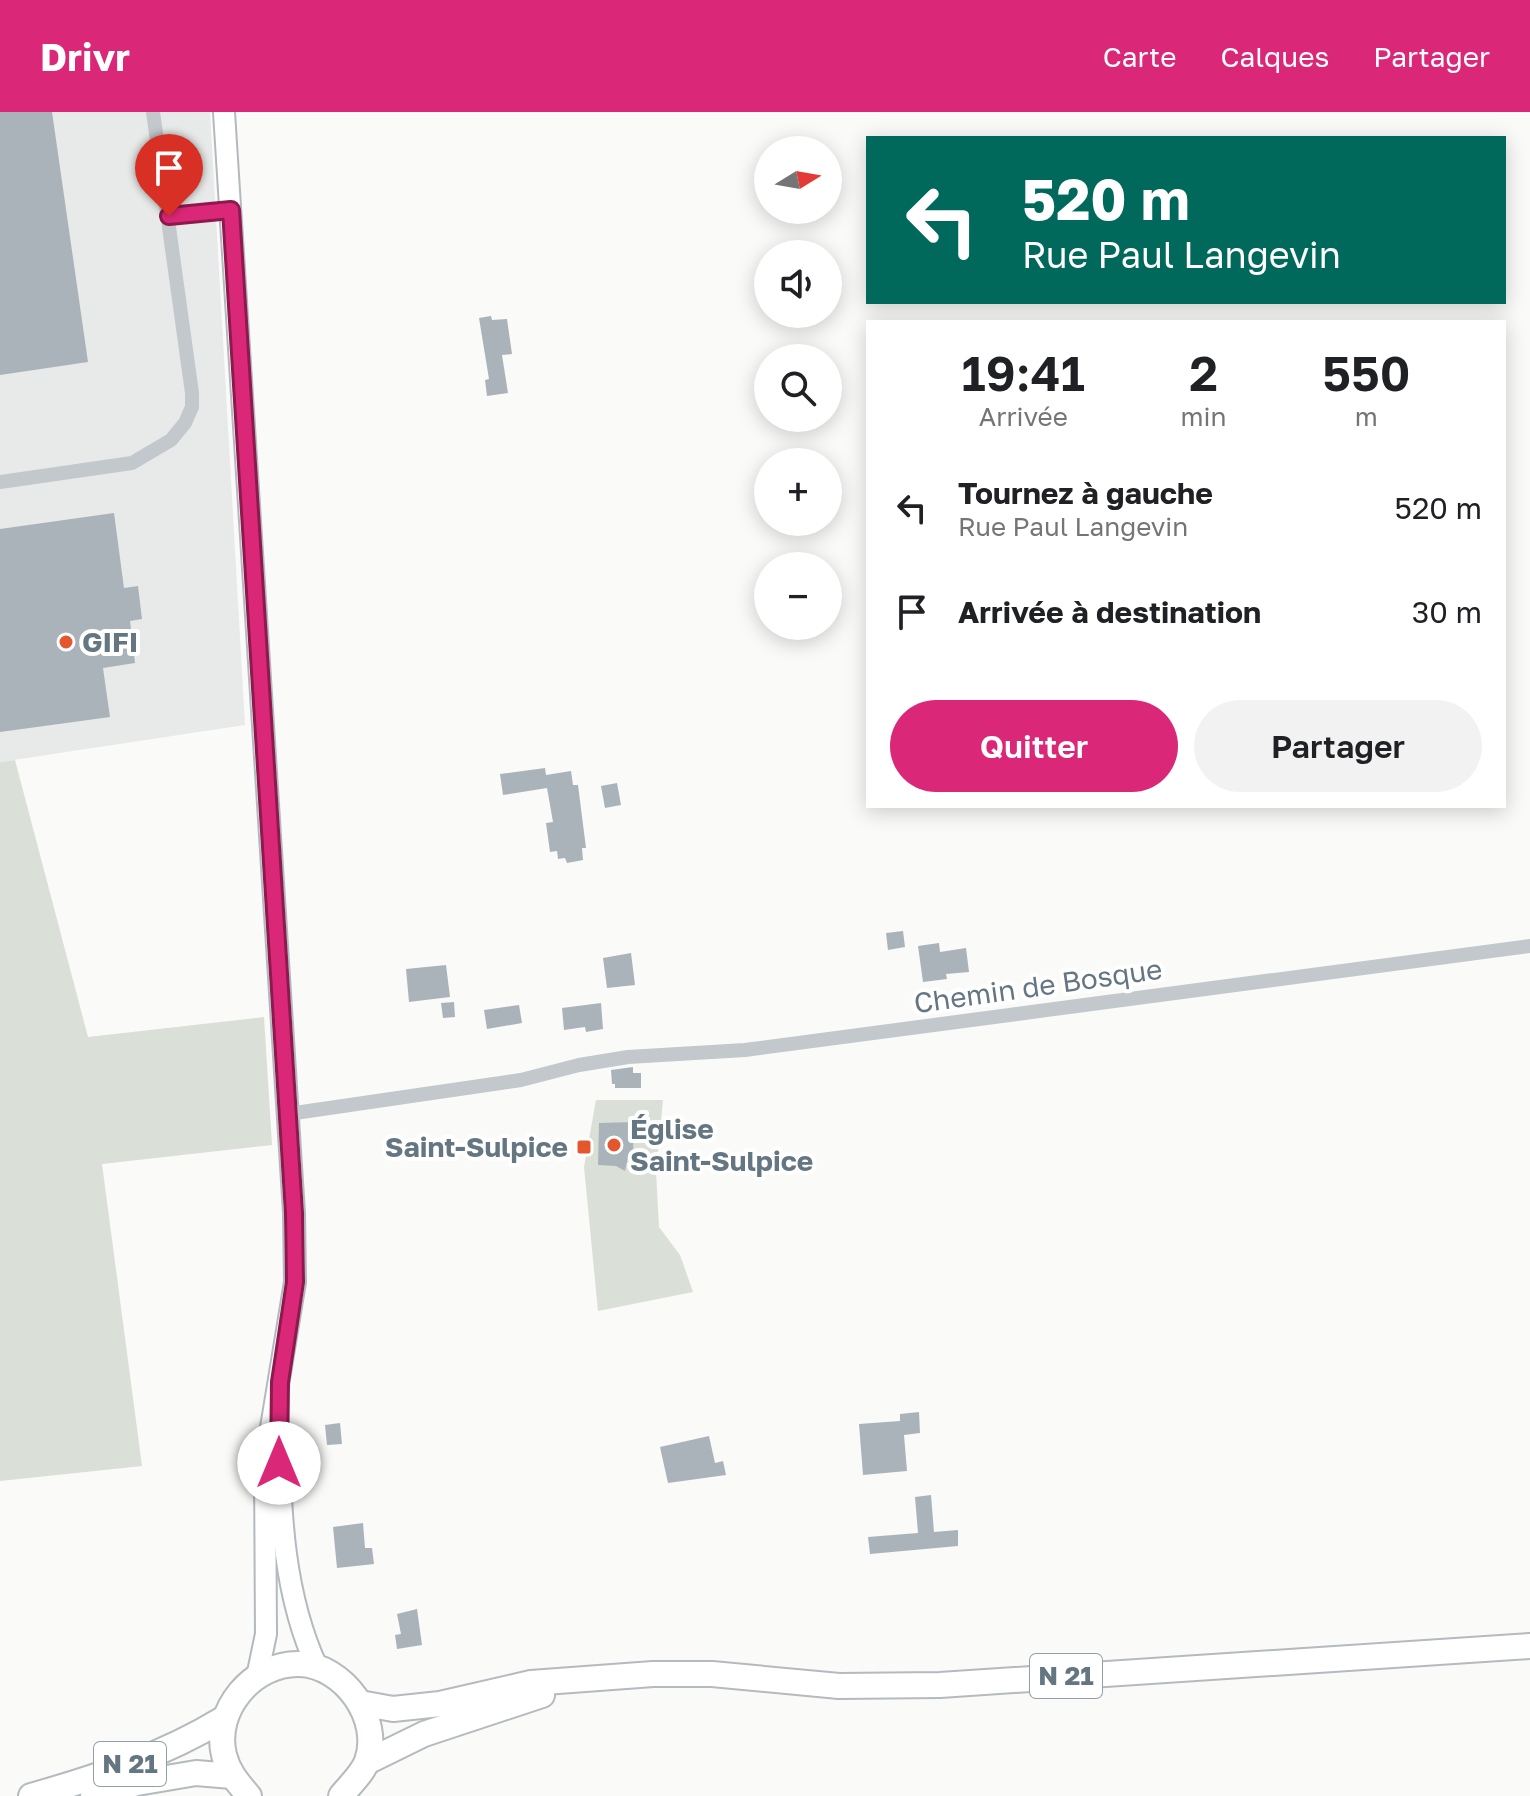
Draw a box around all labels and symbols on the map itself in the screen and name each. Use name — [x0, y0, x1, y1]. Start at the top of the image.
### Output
pin — [135, 134, 203, 216]
north arrow — [754, 136, 842, 224]
place label: GIFI — [82, 625, 138, 658]
marker: GIFI — [57, 633, 75, 651]
street label: Chemin de Bosque — [912, 952, 1164, 1019]
place label: Église Saint-Sulpice — [630, 1112, 813, 1177]
place label: Saint-Sulpice — [385, 1130, 568, 1163]
marker: Église Saint-Sulpice — [605, 1136, 623, 1154]
marker: Saint-Sulpice — [575, 1138, 593, 1156]
position arrow — [237, 1421, 321, 1505]
road number: N 21 — [1030, 1654, 1102, 1698]
road number: N 21 — [94, 1742, 166, 1786]

